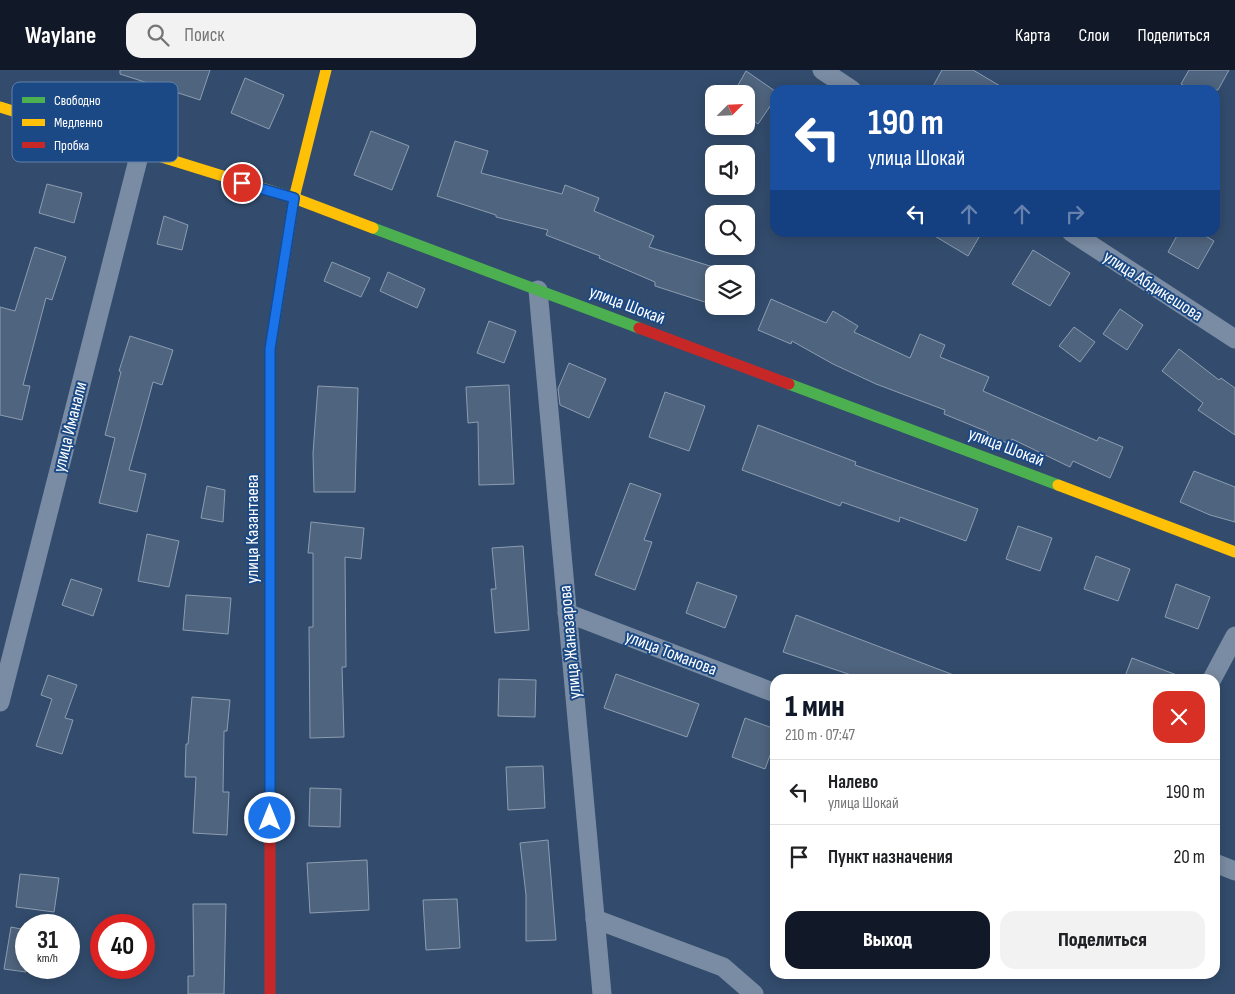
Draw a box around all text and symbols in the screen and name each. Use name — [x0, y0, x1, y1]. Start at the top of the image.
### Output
search box — [126, 13, 476, 58]
text: Waylane — [25, 21, 96, 50]
icon: search — [144, 21, 172, 49]
text: Поиск — [184, 24, 224, 47]
text: Карта — [1015, 25, 1051, 46]
text: Слои — [1079, 25, 1110, 46]
text: Поделиться — [1138, 25, 1210, 46]
legend — [12, 82, 178, 162]
north arrow — [705, 85, 755, 135]
map controls — [705, 85, 755, 315]
text: Свободно — [54, 92, 101, 109]
text: 190 m — [868, 102, 944, 145]
icon: left — [785, 105, 850, 170]
text: Медленно — [54, 114, 103, 131]
text: Пробка — [54, 137, 89, 154]
button: sound — [705, 145, 755, 195]
text: улица Шокай — [868, 145, 965, 172]
pin — [221, 162, 263, 204]
icon: arrive — [228, 169, 256, 197]
icon: left — [902, 200, 930, 228]
icon: ahead — [955, 200, 983, 228]
icon: ahead — [1008, 200, 1036, 228]
icon: right — [1061, 200, 1089, 228]
button: search — [705, 205, 755, 255]
street label: улица Абдикешова — [1099, 246, 1207, 326]
button: layers — [705, 265, 755, 315]
street label: улица Шокай — [586, 281, 668, 329]
street label: улица Иманали — [49, 379, 91, 475]
street label: улица Шокай — [965, 423, 1047, 471]
street label: улица Казантаева — [242, 475, 263, 583]
street label: улица Жаназарова — [555, 584, 585, 700]
street label: улица Томанова — [622, 626, 720, 680]
text: 1 мин — [785, 689, 845, 725]
button: close — [1153, 691, 1205, 743]
text: 210 m · 07:47 — [785, 726, 855, 745]
text: Налево — [828, 771, 878, 794]
icon: left — [785, 778, 813, 806]
text: 190 m — [1166, 781, 1205, 804]
position arrow — [243, 791, 295, 843]
text: улица Шокай — [828, 794, 899, 813]
icon: arrive — [785, 843, 813, 871]
text: Пункт назначения — [828, 846, 953, 869]
text: 20 m — [1173, 846, 1205, 869]
button: Выход — [785, 911, 990, 969]
button: Поделиться — [1000, 911, 1205, 969]
speed limit sign: 40 — [90, 914, 155, 979]
text: 31 — [37, 925, 58, 956]
text: km/h — [37, 951, 58, 966]

